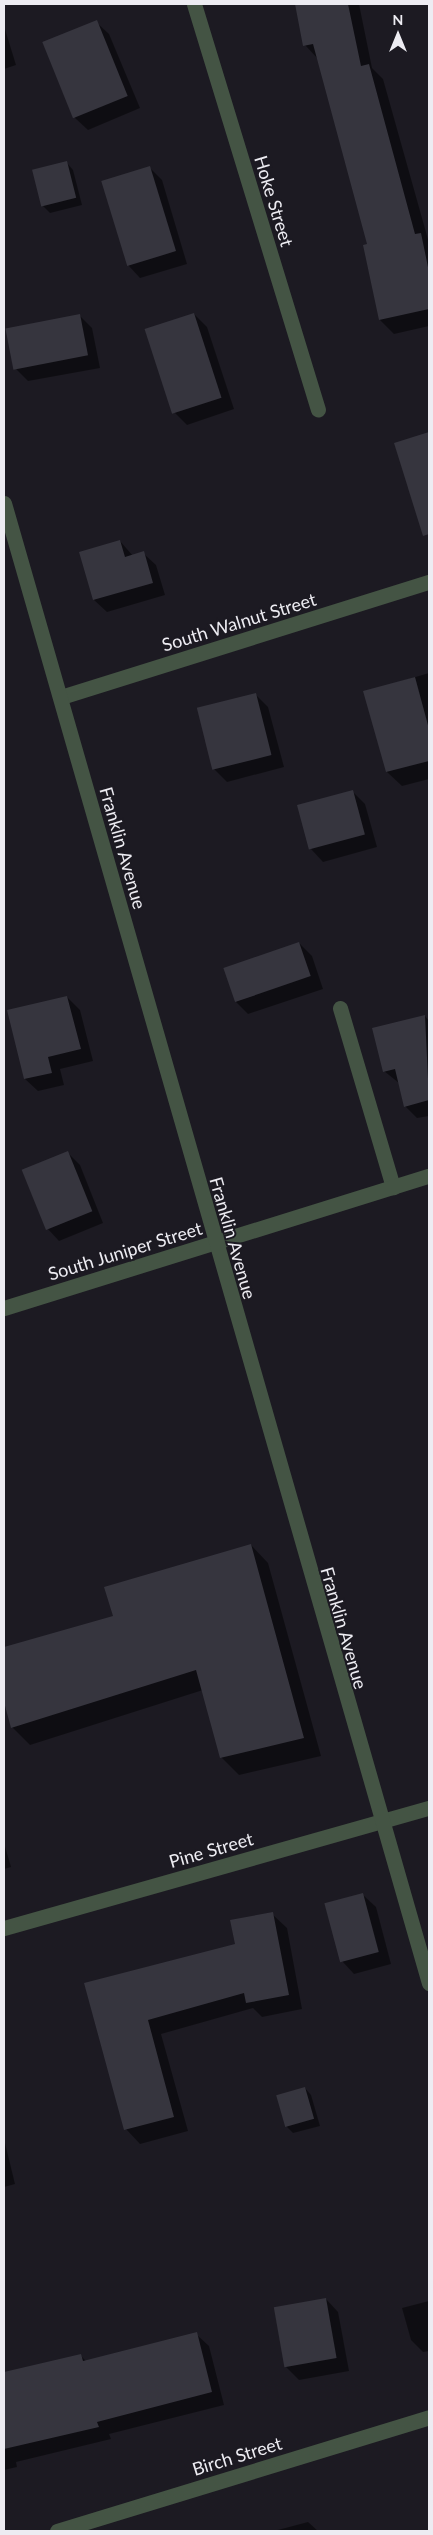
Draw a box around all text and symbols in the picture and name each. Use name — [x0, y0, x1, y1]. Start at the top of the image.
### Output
north arrow — [373, 10, 423, 60]
text: N — [393, 11, 403, 28]
street label: Hoke Street — [250, 153, 298, 249]
street label: South Walnut Street — [159, 588, 319, 656]
street label: Franklin Avenue — [95, 784, 151, 912]
street label: Franklin Avenue — [205, 1174, 261, 1302]
street label: South Juniper Street — [45, 1217, 205, 1285]
street label: Franklin Avenue — [316, 1564, 372, 1692]
street label: Pine Street — [166, 1828, 256, 1872]
street label: Birch Street — [190, 2432, 284, 2480]

